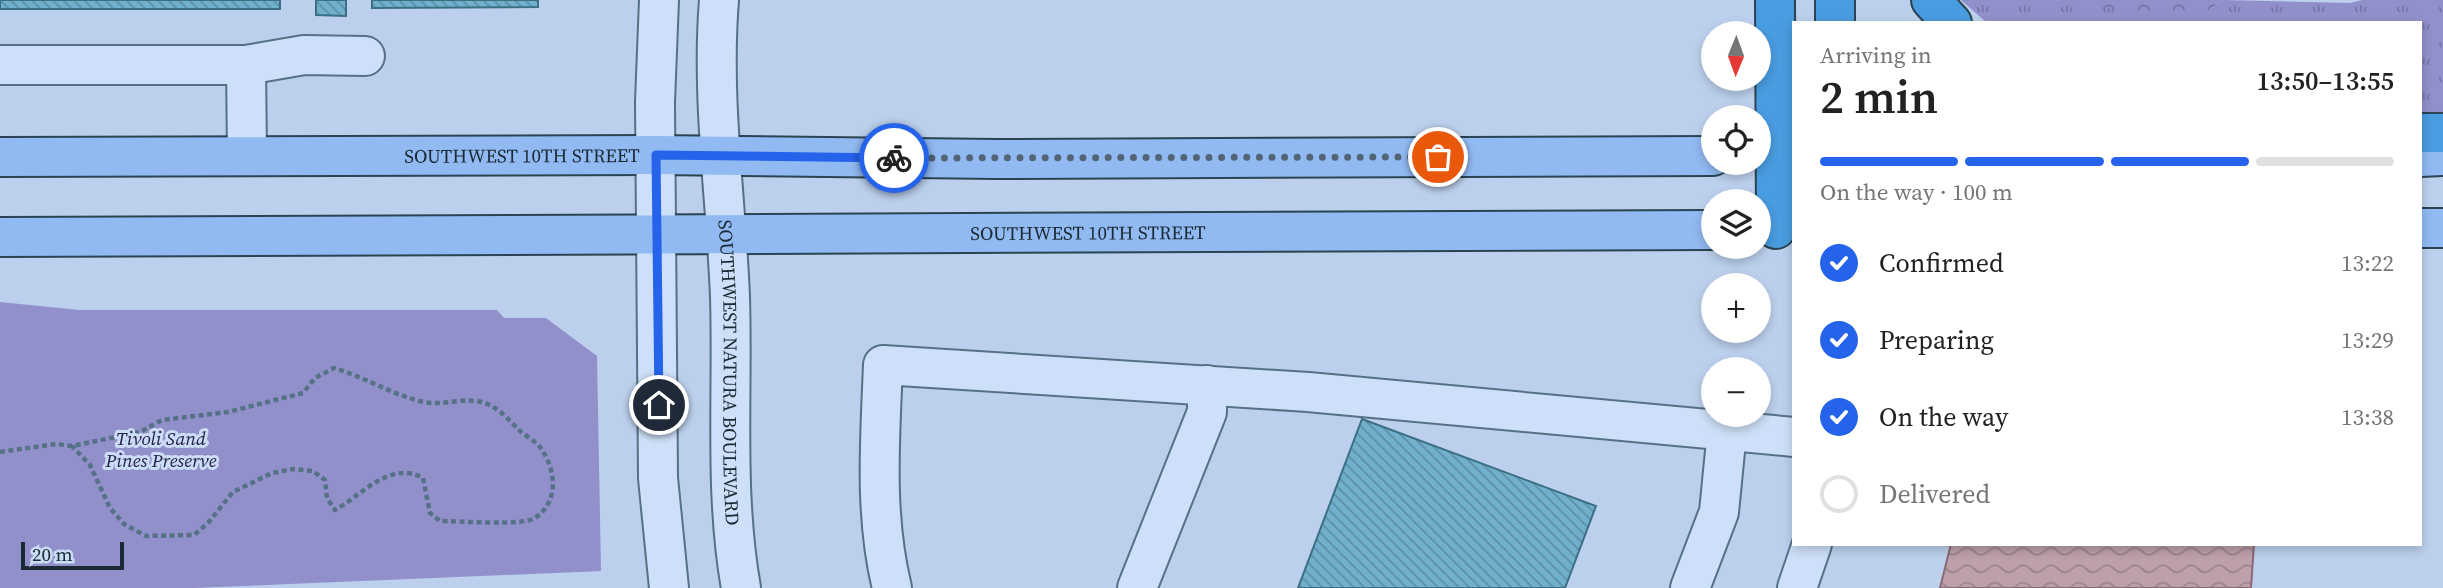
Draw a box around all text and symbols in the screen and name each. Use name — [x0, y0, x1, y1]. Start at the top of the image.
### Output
north arrow — [1701, 21, 1771, 91]
map controls — [1701, 21, 1771, 427]
text: Arriving in — [1820, 39, 1932, 71]
text: 13:50–13:55 — [2257, 63, 2394, 99]
text: 2 min — [1820, 65, 1938, 128]
button: locate — [1701, 105, 1771, 175]
courier — [859, 123, 929, 193]
pin — [1408, 127, 1468, 187]
icon: bag — [1419, 138, 1457, 176]
icon: bike — [875, 139, 913, 177]
street label: SOUTHWEST 10TH STREET — [404, 142, 640, 169]
text: On the way · 100 m — [1820, 176, 2013, 208]
button: layers — [1701, 189, 1771, 259]
street label: SOUTHWEST NATURA BOULEVARD — [712, 219, 746, 526]
street label: SOUTHWEST 10TH STREET — [970, 219, 1206, 246]
icon: check — [1820, 244, 1858, 282]
text: Confirmed — [1879, 245, 2004, 281]
text: 13:22 — [2341, 247, 2394, 279]
button: + — [1701, 273, 1771, 343]
icon: check — [1820, 321, 1858, 359]
text: Preparing — [1879, 322, 1994, 358]
text: 13:29 — [2341, 324, 2394, 356]
button: − — [1701, 357, 1771, 427]
pin — [629, 375, 689, 435]
icon: home — [640, 386, 678, 424]
icon: check — [1820, 398, 1858, 436]
text: On the way — [1879, 399, 2008, 435]
text: 13:38 — [2341, 401, 2394, 433]
park label: Tivoli Sand Pines Preserve — [105, 425, 217, 473]
text: Delivered — [1879, 476, 1990, 512]
scale bar — [21, 539, 124, 571]
text: 20 m — [32, 541, 73, 567]

